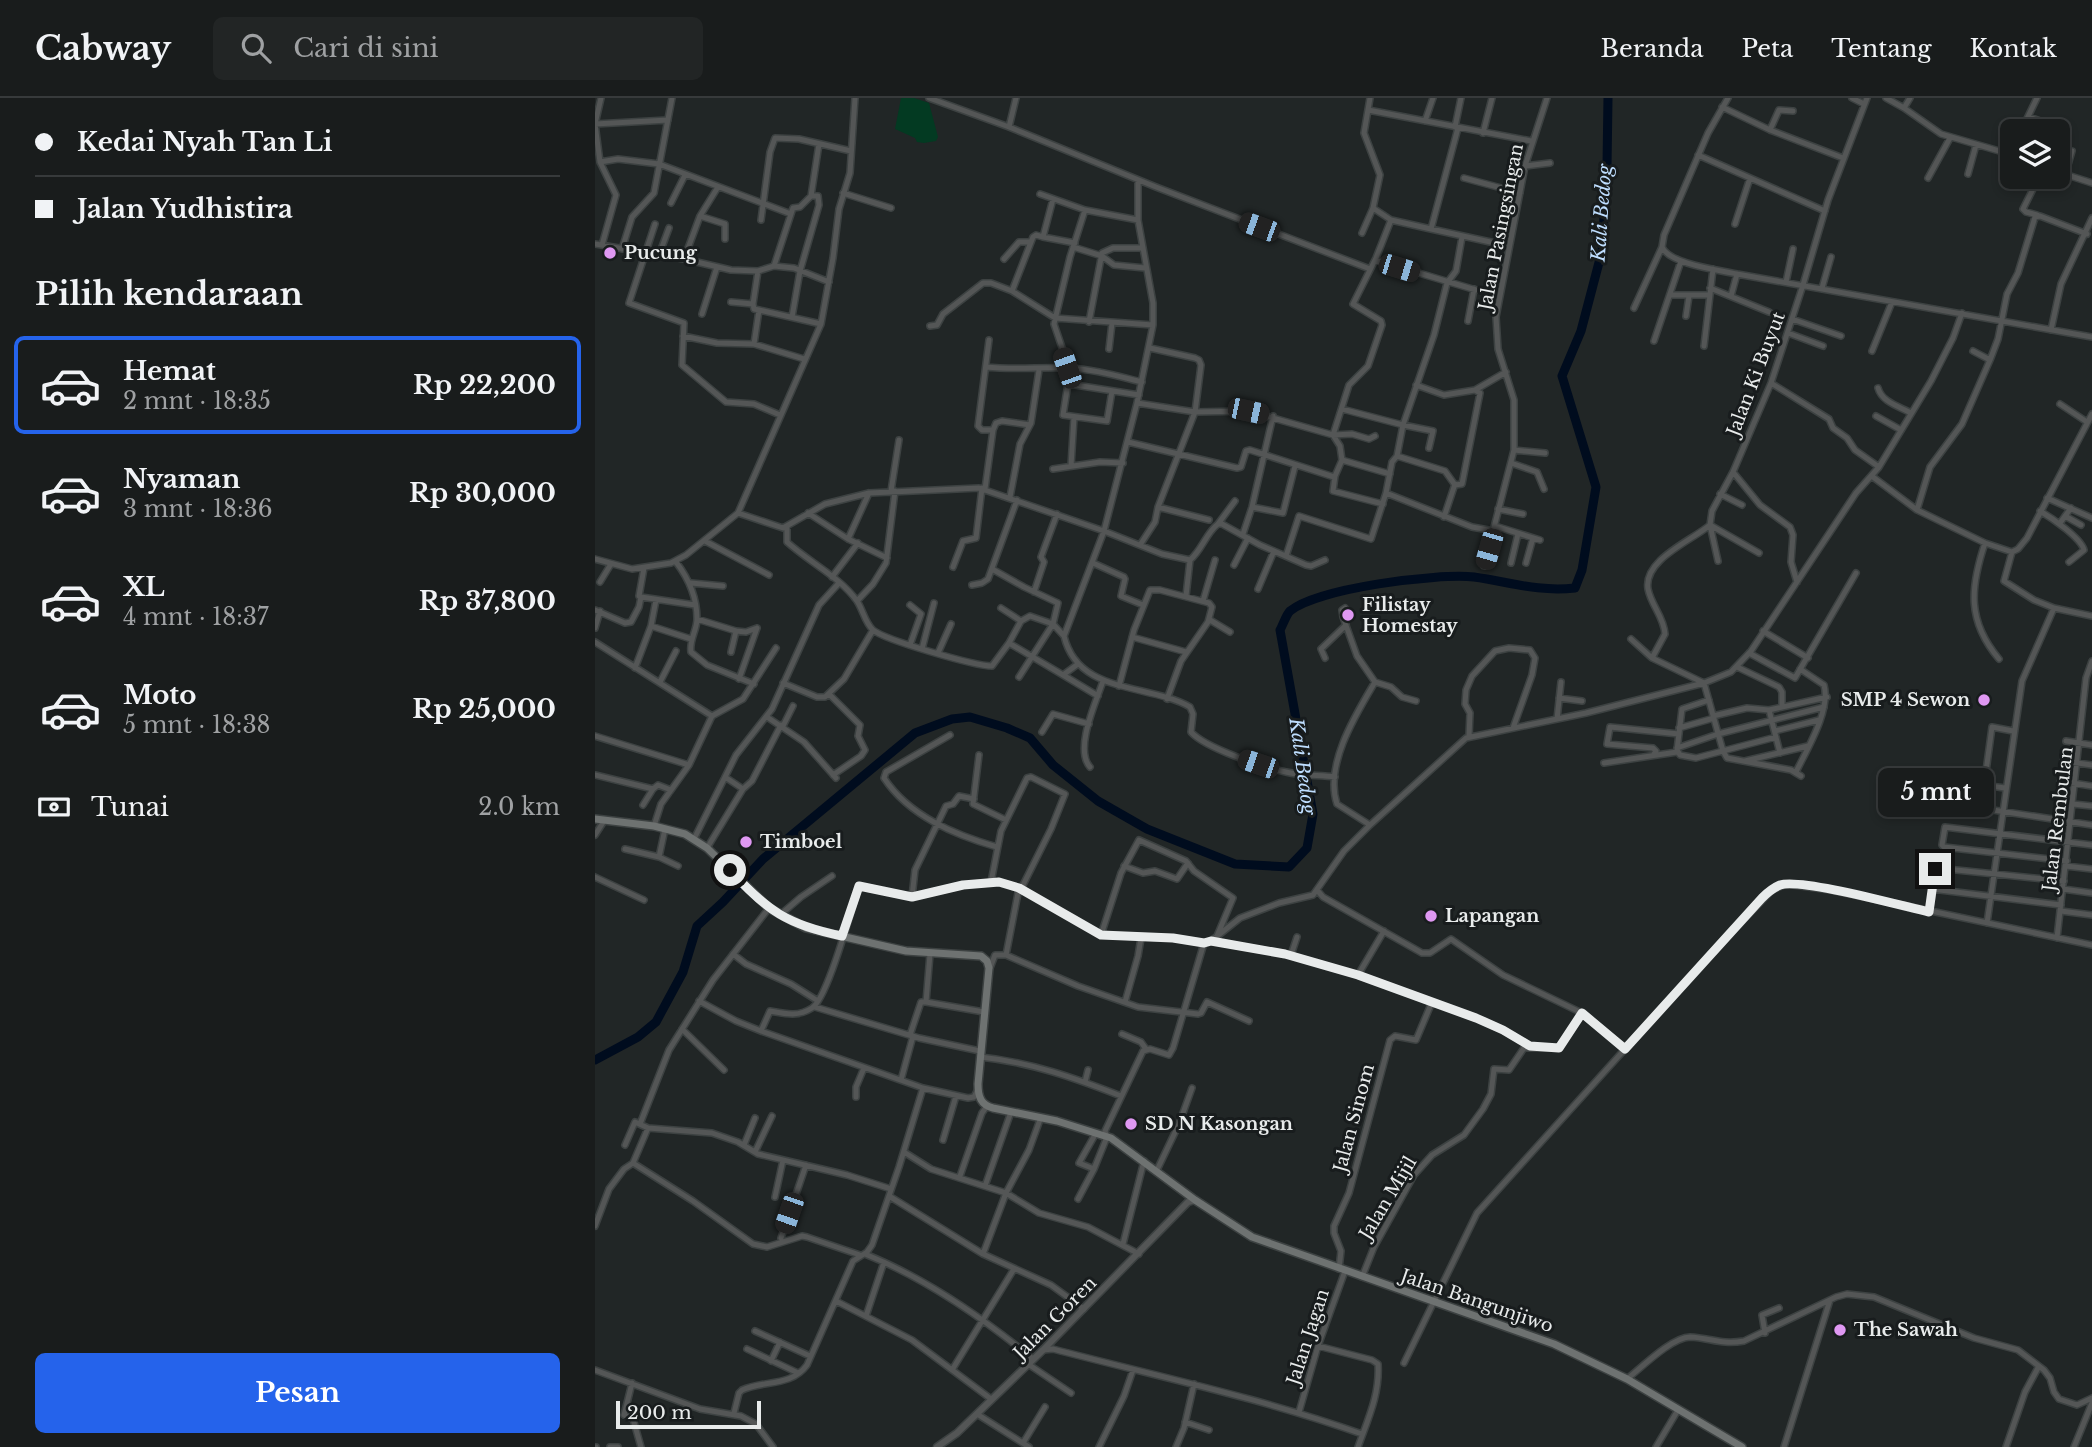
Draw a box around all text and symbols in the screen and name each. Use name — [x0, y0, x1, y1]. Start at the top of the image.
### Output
search box — [213, 17, 703, 80]
text: Cabway — [35, 28, 171, 69]
icon: search — [237, 29, 275, 67]
text: Cari di sini — [293, 32, 439, 64]
text: Beranda — [1601, 34, 1703, 63]
text: Peta — [1741, 34, 1793, 63]
text: Tentang — [1831, 34, 1932, 63]
text: Kontak — [1970, 34, 2057, 63]
map controls — [2000, 119, 2070, 189]
button: layers — [2000, 119, 2070, 189]
text: Kedai Nyah Tan Li — [77, 126, 332, 158]
street label: Jalan Pasingsingan — [1474, 142, 1528, 314]
water label: Kali Bedog — [1587, 162, 1616, 264]
text: Jalan Yudhistira — [77, 193, 293, 225]
car — [1236, 210, 1283, 244]
place label: Pucung — [624, 242, 698, 264]
marker: Pucung — [602, 245, 618, 261]
car — [1376, 252, 1423, 284]
text: Pilih kendaraan — [35, 274, 303, 314]
street label: Jalan Ki Buyut — [1721, 309, 1790, 441]
car — [1051, 345, 1084, 391]
icon: car — [39, 354, 102, 417]
text: Hemat — [123, 355, 216, 387]
text: Rp 22,200 — [413, 369, 556, 401]
text: 2 mnt · 18:35 — [123, 387, 271, 415]
car — [1226, 396, 1271, 426]
icon: car — [39, 462, 102, 525]
text: Nyaman — [123, 463, 240, 495]
text: Rp 30,000 — [409, 477, 556, 509]
text: 3 mnt · 18:36 — [123, 495, 272, 523]
car — [1474, 526, 1505, 572]
icon: car — [39, 570, 102, 633]
text: XL — [123, 571, 165, 603]
text: Rp 37,800 — [419, 585, 556, 617]
place label: Filistay Homestay — [1362, 594, 1458, 637]
text: 4 mnt · 18:37 — [123, 603, 269, 631]
marker: Filistay Homestay — [1340, 607, 1356, 623]
icon: car — [39, 678, 102, 741]
text: Moto — [123, 679, 196, 711]
place label: SMP 4 Sewon — [1841, 689, 1970, 711]
marker: SMP 4 Sewon — [1976, 692, 1992, 708]
text: Rp 25,000 — [412, 693, 556, 725]
text: 5 mnt · 18:38 — [123, 711, 271, 739]
water label: Kali Bedog — [1284, 715, 1321, 818]
street label: Jalan Rembulan — [2038, 745, 2078, 895]
car — [1235, 747, 1282, 781]
callout: 5 mnt — [1877, 768, 1993, 816]
text: 5 mnt — [1901, 778, 1971, 806]
icon: cash — [35, 788, 73, 826]
text: Tunai — [91, 791, 169, 823]
text: 2.0 km — [478, 793, 560, 821]
place label: Timboel — [760, 831, 843, 853]
marker: Timboel — [738, 834, 754, 850]
route end — [1919, 853, 1951, 885]
route start — [714, 854, 746, 886]
place label: Lapangan — [1445, 905, 1539, 927]
marker: Lapangan — [1423, 908, 1439, 924]
street label: Jalan Sinom — [1328, 1061, 1379, 1176]
place label: SD N Kasongan — [1145, 1113, 1293, 1135]
marker: SD N Kasongan — [1123, 1116, 1139, 1132]
street label: Jalan Mijil — [1354, 1152, 1421, 1245]
car — [773, 1190, 806, 1236]
street label: Jalan Bangunjiwo — [1396, 1264, 1556, 1337]
street label: Jalan Goren — [1007, 1272, 1101, 1366]
street label: Jalan Jagan — [1282, 1286, 1334, 1390]
place label: The Sawah — [1854, 1319, 1958, 1341]
marker: The Sawah — [1832, 1322, 1848, 1338]
button: Pesan — [35, 1353, 560, 1433]
scale bar — [616, 1398, 761, 1430]
text: 200 m — [627, 1401, 692, 1424]

